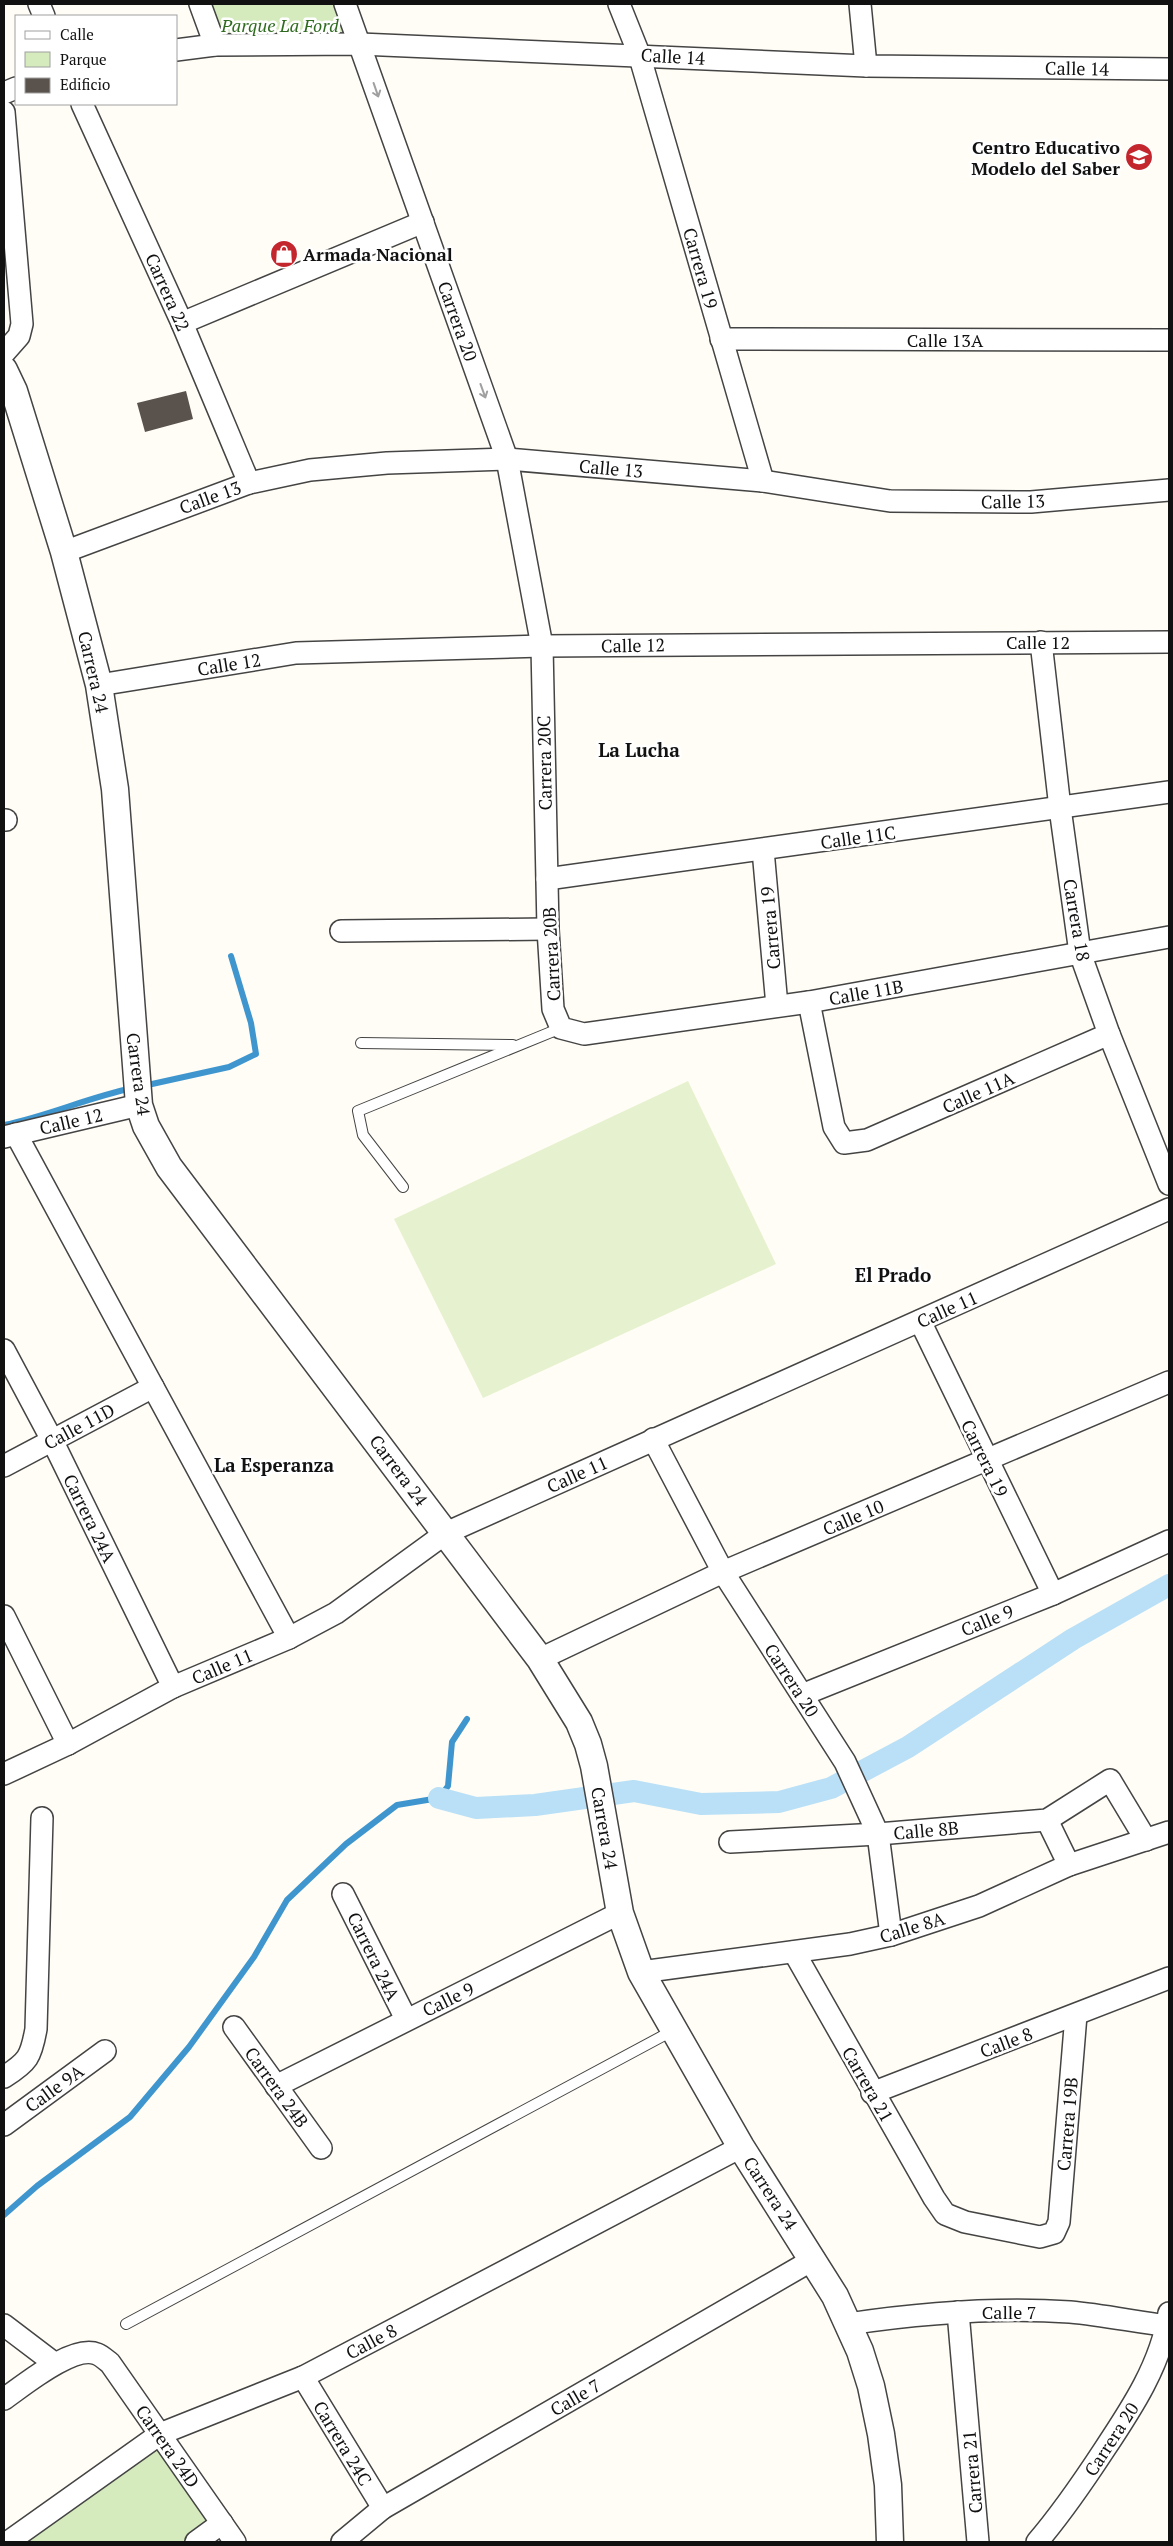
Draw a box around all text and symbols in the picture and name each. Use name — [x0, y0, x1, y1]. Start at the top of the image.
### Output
park label: Parque La Ford — [220, 13, 339, 37]
legend — [15, 15, 178, 105]
text: Calle — [60, 24, 94, 44]
street label: Calle 14 — [640, 42, 706, 70]
text: Parque — [60, 49, 107, 69]
street label: Calle 14 — [1045, 55, 1110, 81]
text: Edificio — [60, 74, 110, 94]
one-way arrow — [372, 82, 381, 97]
place label: Centro Educativo Modelo del Saber — [971, 135, 1120, 180]
school or university icon: Centro Educativo Modelo del Saber — [1124, 142, 1154, 172]
street label: Carrera 19 — [678, 225, 724, 311]
shop icon: Armada Nacional — [269, 239, 299, 269]
place label: Armada Nacional — [303, 242, 453, 266]
street label: Carrera 22 — [140, 249, 196, 335]
street label: Carrera 20 — [433, 278, 483, 364]
street label: Calle 13A — [907, 328, 984, 352]
one-way arrow — [479, 383, 488, 399]
street label: Calle 13 — [578, 453, 644, 483]
street label: Calle 13 — [176, 475, 244, 519]
street label: Calle 13 — [981, 488, 1045, 514]
street label: Carrera 24 — [73, 629, 115, 716]
street label: Calle 12 — [1006, 630, 1070, 654]
street label: Calle 12 — [601, 632, 665, 658]
street label: Calle 12 — [195, 647, 263, 681]
street label: Carrera 20C — [531, 715, 557, 811]
district label: La Lucha — [598, 737, 680, 762]
street label: Calle 11C — [819, 820, 897, 854]
street label: Carrera 18 — [1058, 877, 1096, 963]
street label: Carrera 19 — [754, 886, 786, 970]
street label: Carrera 20B — [537, 906, 565, 1002]
street label: Calle 11B — [827, 974, 905, 1010]
street label: Carrera 24 — [121, 1031, 157, 1117]
street label: Calle 11A — [938, 1065, 1018, 1119]
street label: Calle 12 — [37, 1102, 105, 1140]
district label: El Prado — [855, 1262, 931, 1287]
street label: Calle 11 — [913, 1285, 981, 1333]
street label: Calle 11D — [39, 1397, 119, 1455]
street label: Carrera 19 — [956, 1415, 1014, 1501]
street label: Carrera 24 — [364, 1430, 434, 1511]
street label: Calle 11 — [543, 1450, 611, 1498]
district label: La Esperanza — [214, 1452, 334, 1477]
street label: Carrera 24A — [58, 1470, 122, 1567]
street label: Calle 10 — [819, 1493, 887, 1541]
street label: Calle 9 — [957, 1599, 1017, 1641]
street label: Carrera 20 — [759, 1639, 825, 1721]
street label: Calle 11 — [188, 1642, 256, 1690]
street label: Carrera 24 — [586, 1785, 624, 1871]
street label: Calle 8B — [892, 1815, 960, 1845]
street label: Calle 8A — [877, 1906, 948, 1948]
street label: Carrera 24A — [342, 1908, 406, 2005]
street label: Calle 9 — [418, 1976, 478, 2022]
street label: Calle 8 — [976, 2021, 1036, 2063]
street label: Carrera 24B — [240, 2042, 314, 2132]
street label: Carrera 21 — [837, 2042, 899, 2126]
street label: Calle 9A — [20, 2058, 89, 2117]
street label: Carrera 19B — [1051, 2076, 1083, 2172]
street label: Carrera 24 — [738, 2152, 804, 2235]
street label: Calle 7 — [982, 2300, 1036, 2324]
street label: Calle 8 — [341, 2318, 401, 2364]
street label: Calle 7 — [545, 2373, 605, 2421]
street label: Carrera 24C — [308, 2396, 378, 2490]
street label: Carrera 20 — [1078, 2398, 1144, 2480]
street label: Carrera 24D — [131, 2400, 205, 2492]
street label: Carrera 21 — [956, 2430, 988, 2514]

